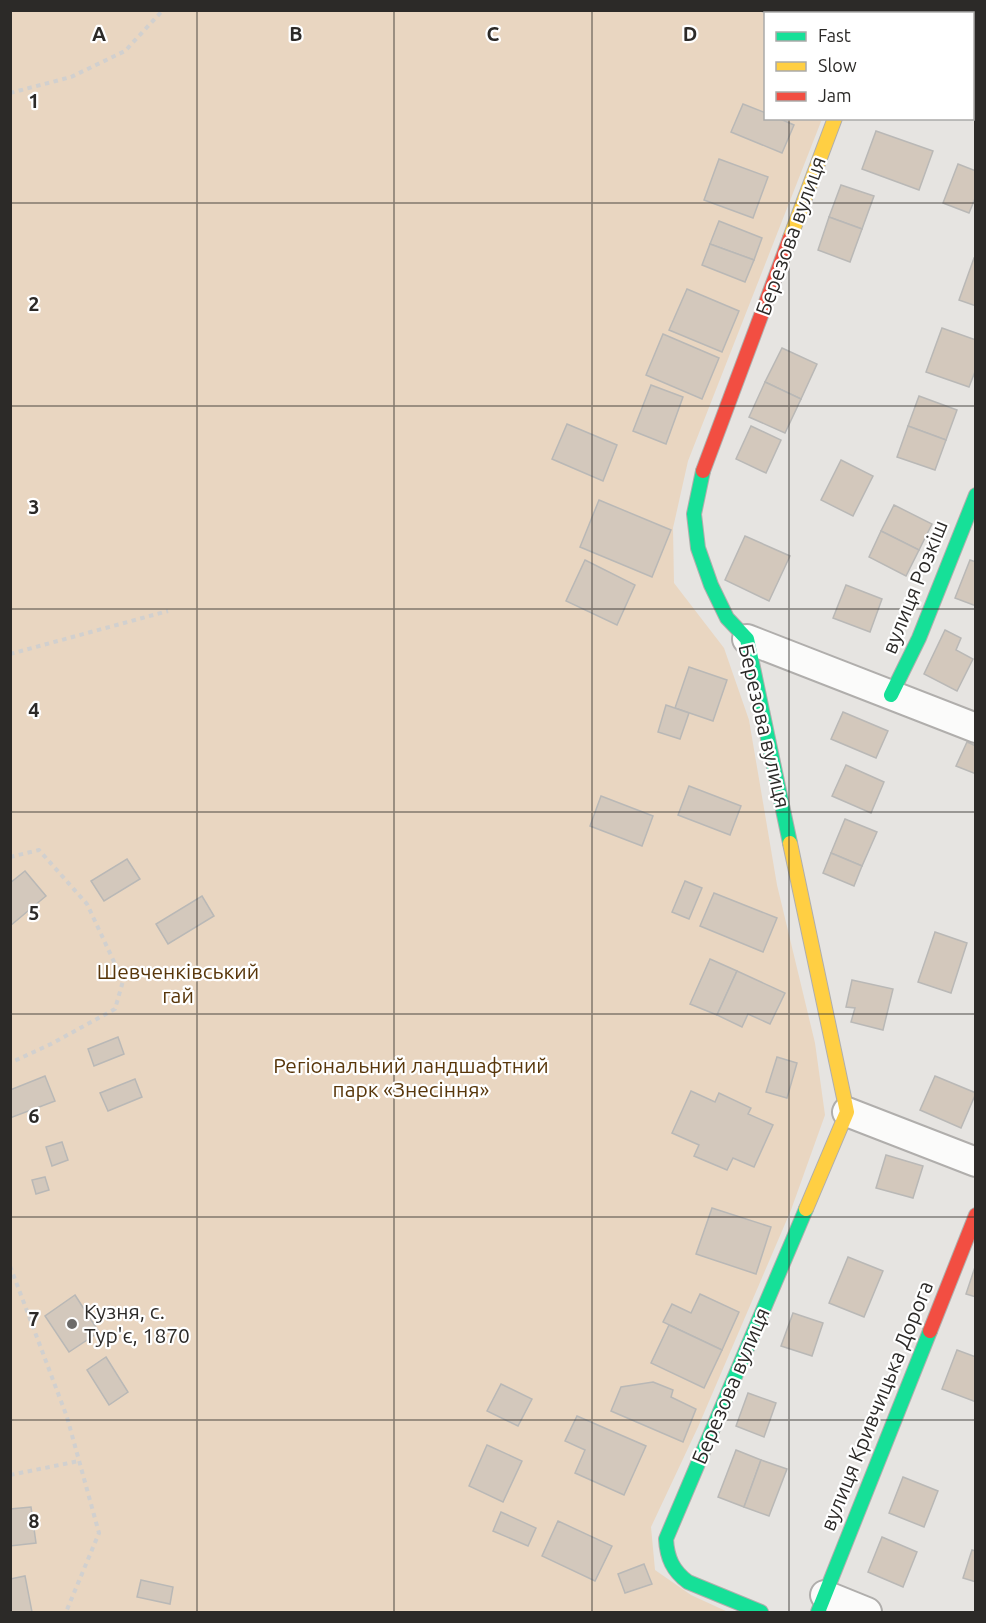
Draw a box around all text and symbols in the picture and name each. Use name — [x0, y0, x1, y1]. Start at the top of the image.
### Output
legend — [764, 12, 974, 120]
text: A — [92, 22, 106, 45]
text: B — [289, 22, 303, 45]
text: C — [487, 22, 500, 45]
text: D — [683, 22, 697, 45]
text: Fast — [818, 25, 851, 45]
text: Slow — [818, 55, 857, 75]
text: Jam — [818, 85, 852, 105]
text: 1 — [28, 89, 40, 112]
street label: Березова вулиця — [750, 153, 830, 318]
text: 2 — [28, 292, 40, 315]
text: 3 — [28, 495, 40, 518]
street label: вулиця Розкіш — [876, 516, 952, 657]
street label: Березова вулиця — [734, 641, 796, 810]
text: 4 — [28, 698, 40, 721]
text: 5 — [28, 901, 40, 924]
park label: Шевченківський гай — [97, 959, 259, 1007]
park label: Регіональний ландшафтний парк «Знесіння» — [273, 1053, 549, 1101]
text: 6 — [28, 1104, 40, 1127]
street label: вулиця Кривчицька Дорога — [815, 1277, 937, 1534]
place label: Кузня, с. Тур'є, 1870 — [84, 1299, 190, 1347]
street label: Березова вулиця — [686, 1304, 774, 1467]
text: 7 — [28, 1307, 40, 1330]
marker: Кузня, с. Тур'є, 1870 — [65, 1317, 79, 1331]
text: 8 — [28, 1509, 40, 1532]

